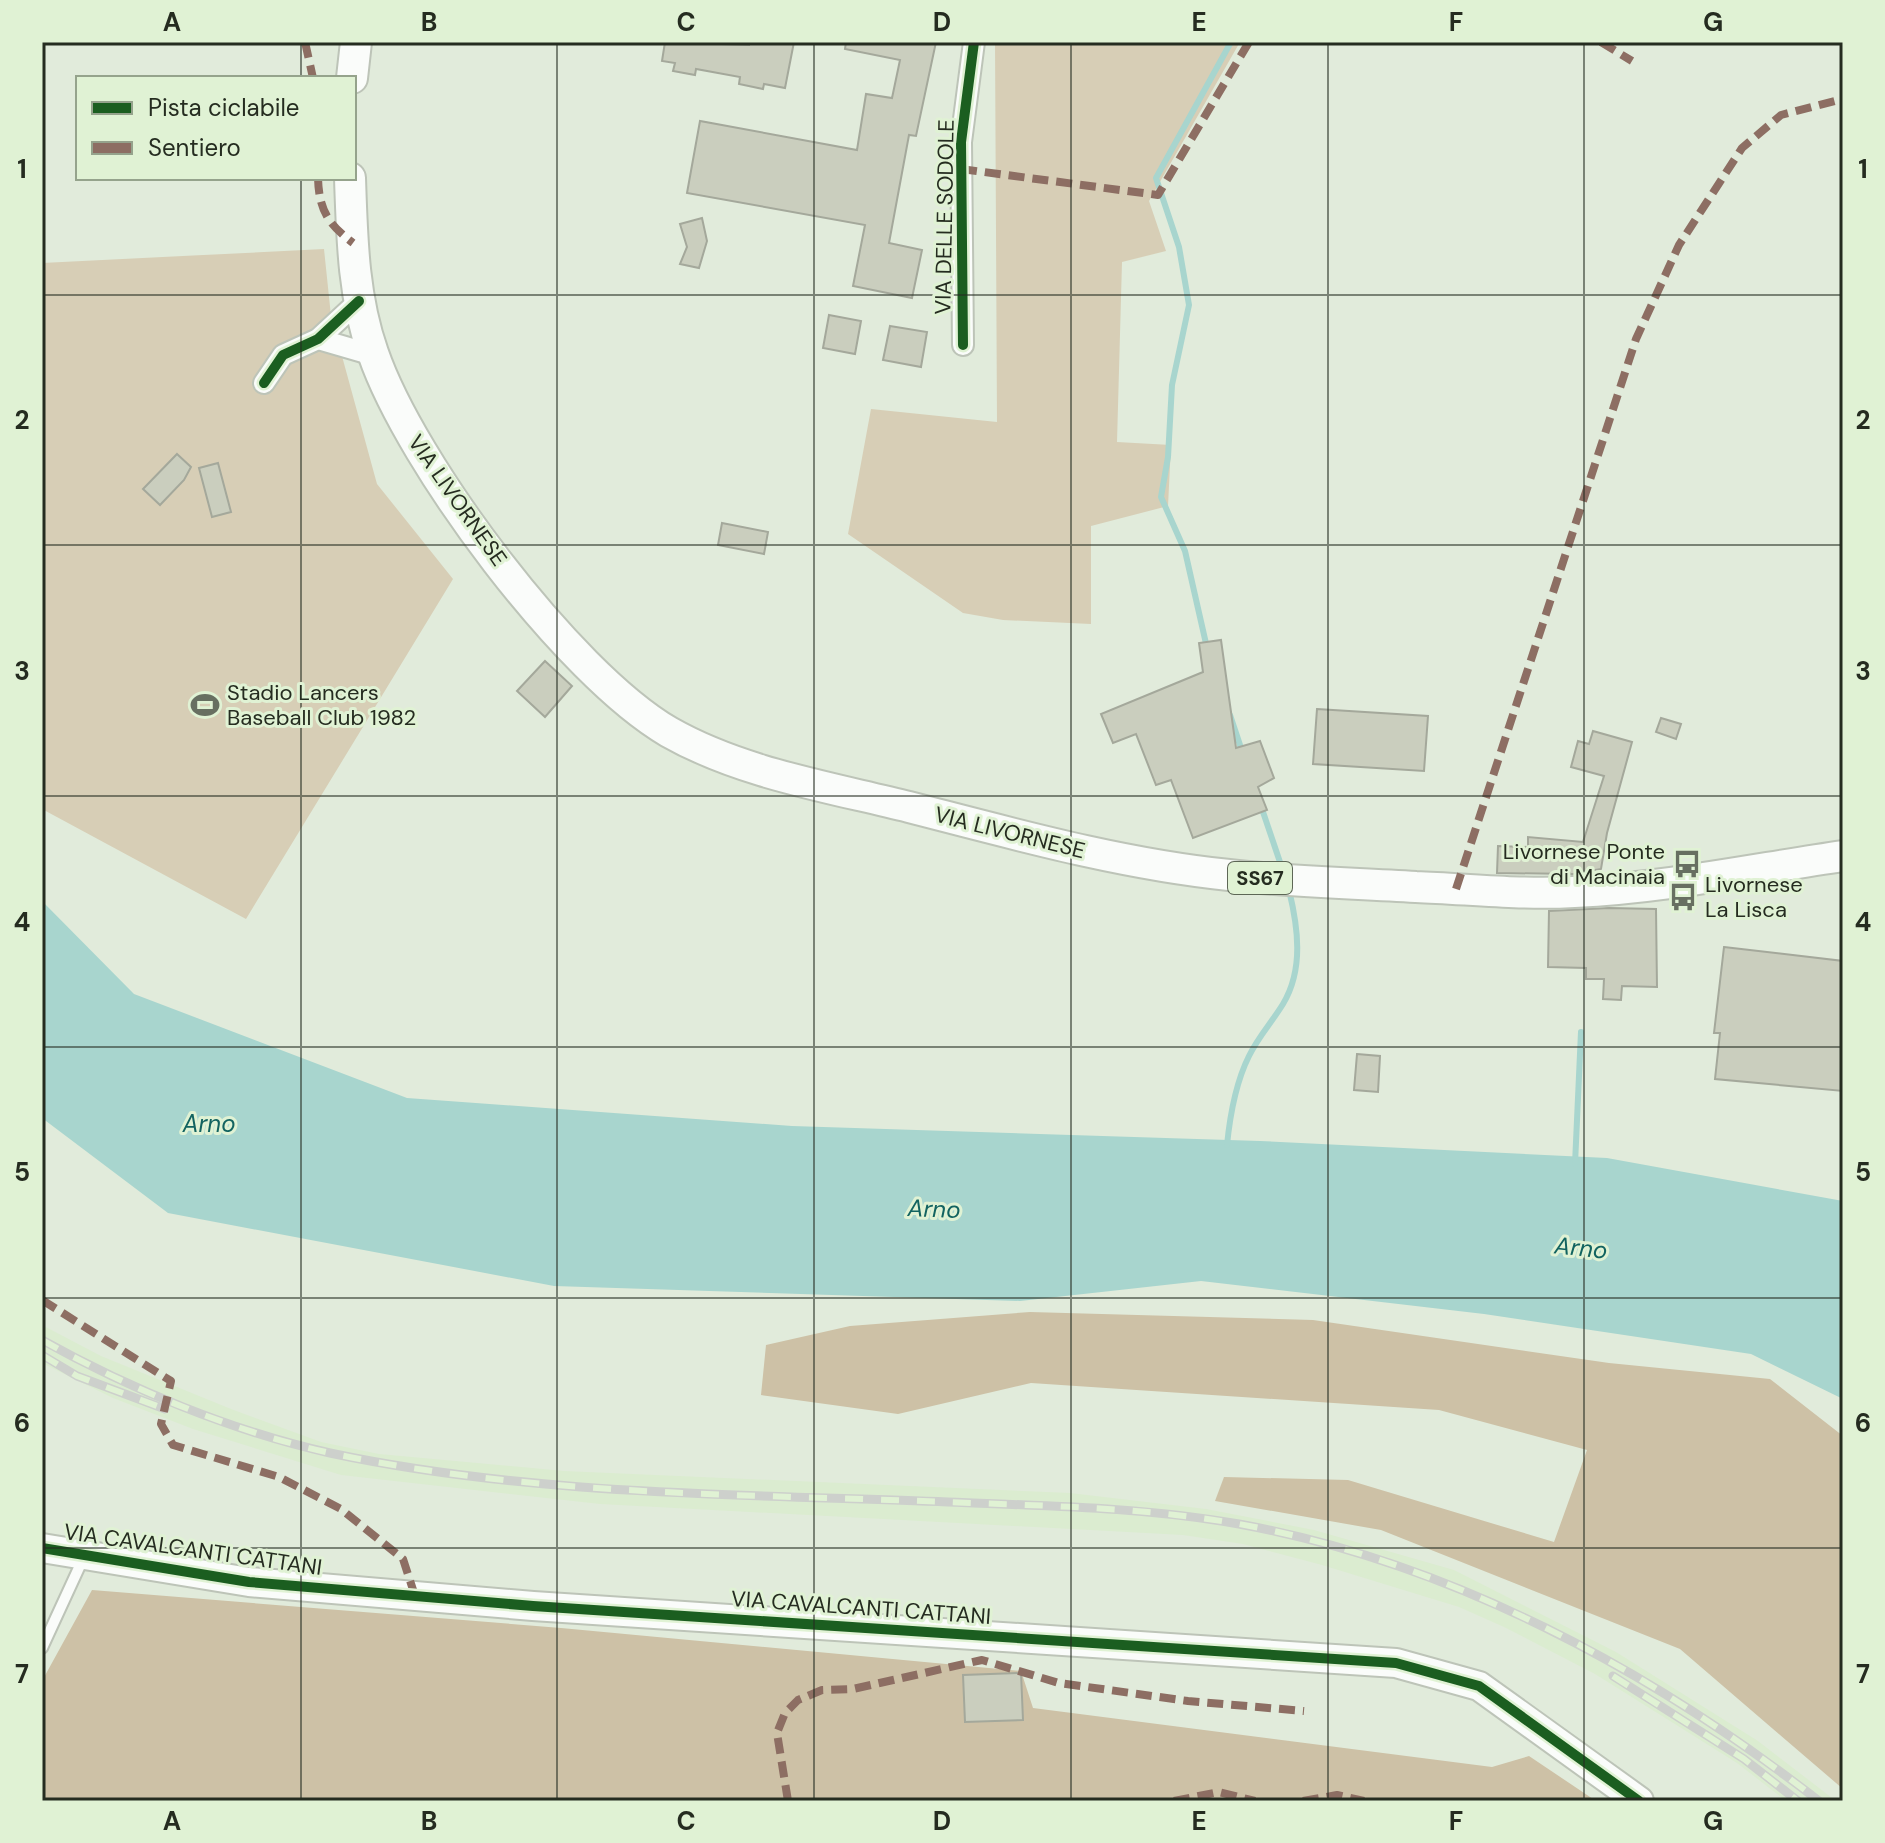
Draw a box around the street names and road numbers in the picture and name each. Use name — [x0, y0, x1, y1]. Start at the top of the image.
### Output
street label: VIA DELLE SODOLE — [928, 119, 961, 315]
street label: VIA LIVORNESE — [402, 429, 514, 572]
street label: VIA LIVORNESE — [932, 800, 1088, 865]
road number: SS67 — [1228, 862, 1292, 894]
street label: VIA CAVALCANTI CATTANI — [62, 1517, 324, 1582]
street label: VIA CAVALCANTI CATTANI — [730, 1584, 992, 1631]

